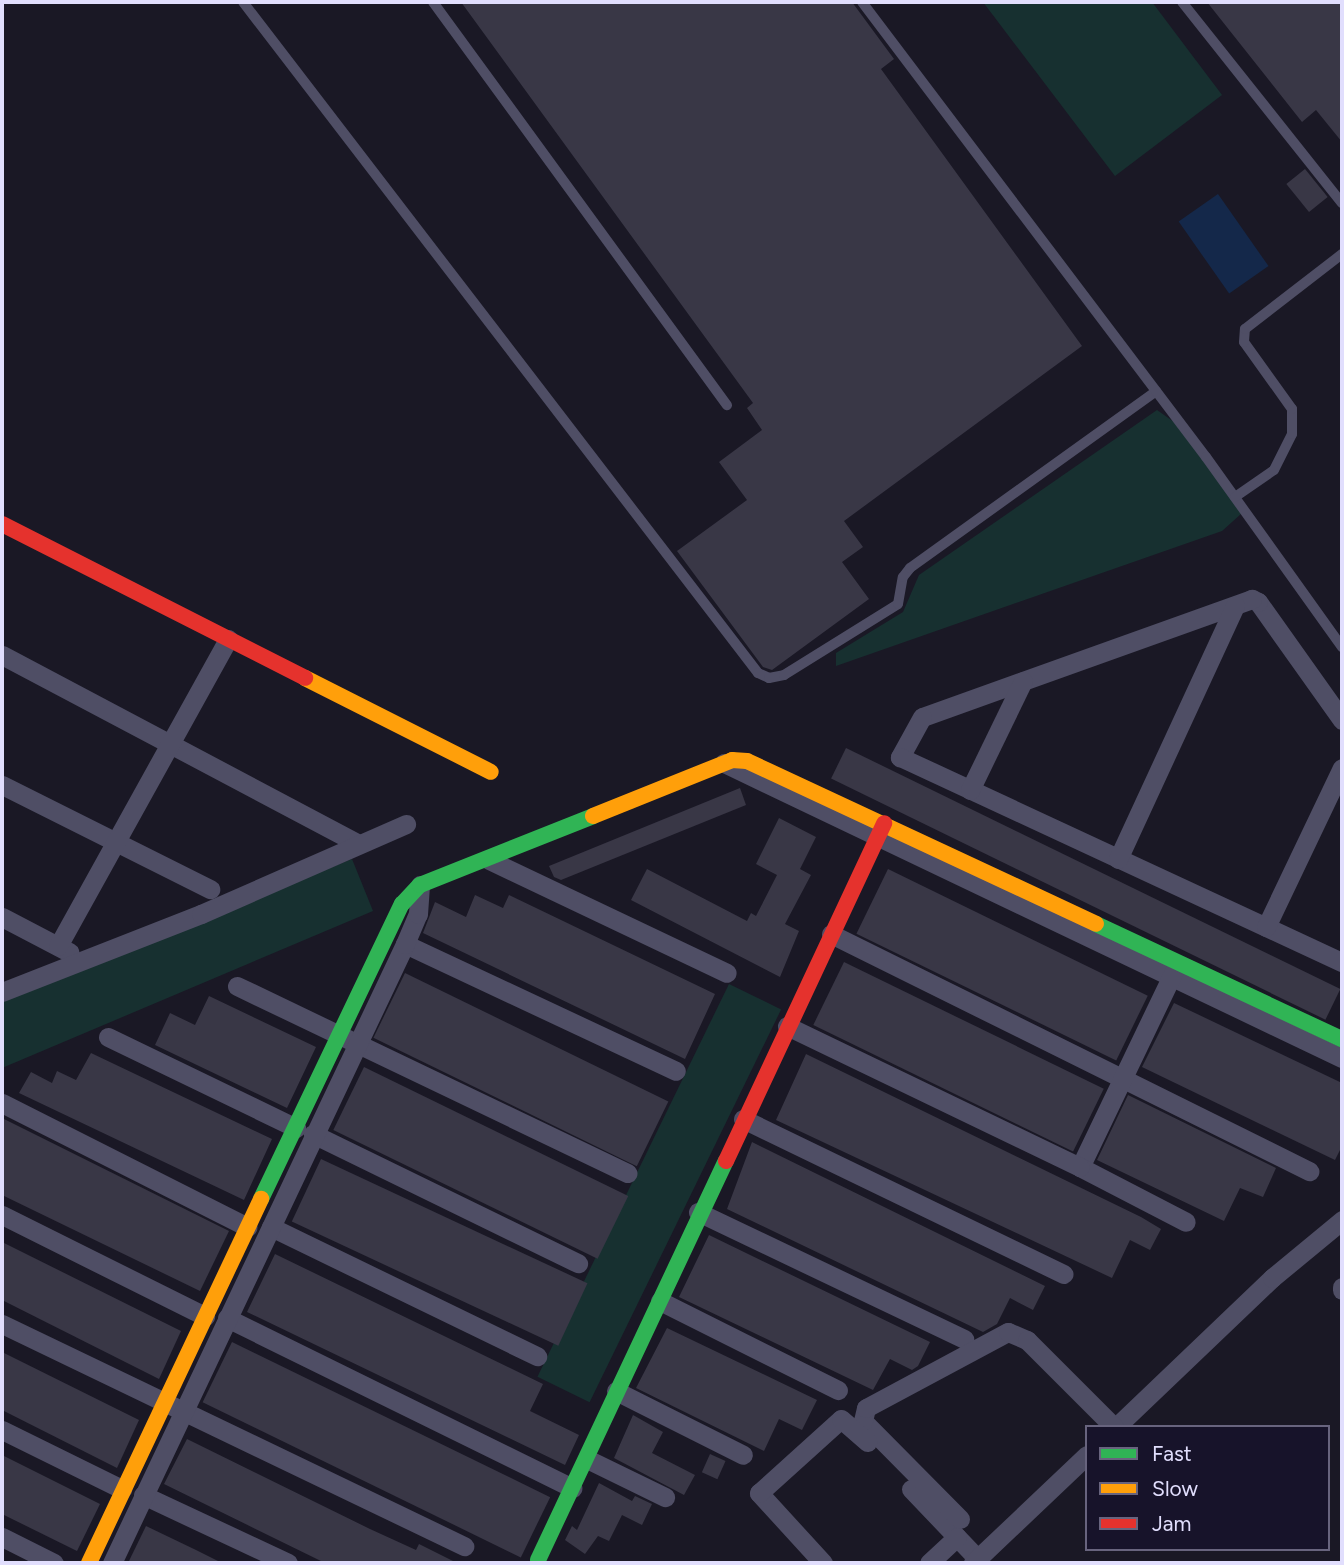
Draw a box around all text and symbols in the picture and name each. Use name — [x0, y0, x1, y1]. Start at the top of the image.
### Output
legend — [1085, 1425, 1330, 1551]
text: Fast — [1152, 1441, 1192, 1466]
text: Slow — [1152, 1476, 1198, 1501]
text: Jam — [1152, 1511, 1191, 1536]

